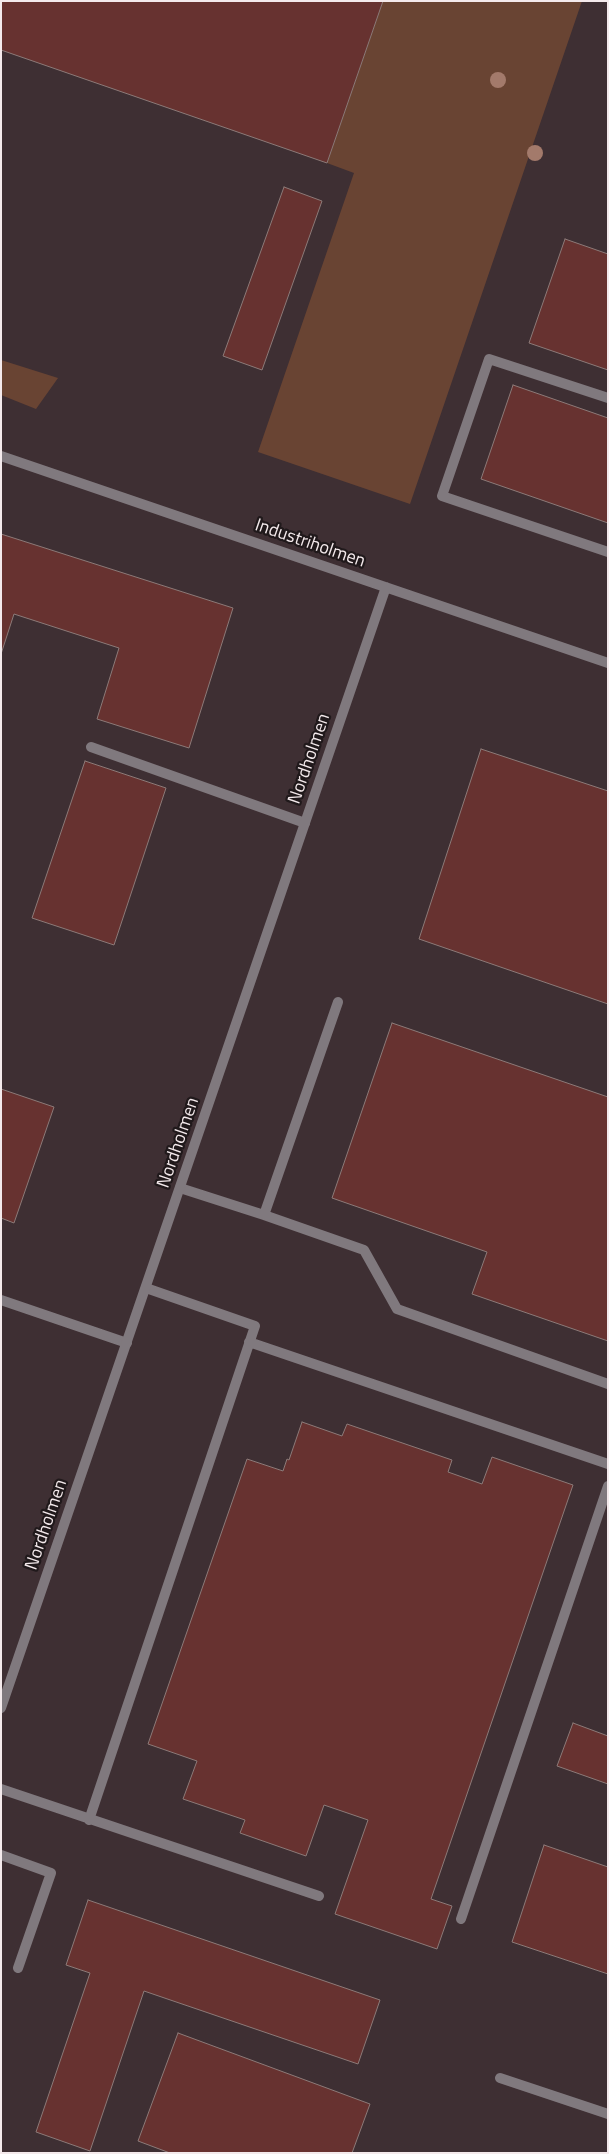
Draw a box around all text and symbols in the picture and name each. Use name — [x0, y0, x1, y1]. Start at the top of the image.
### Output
street label: Industriholmen — [252, 515, 368, 573]
street label: Nordholmen — [284, 711, 336, 807]
street label: Nordholmen — [153, 1095, 205, 1191]
street label: Nordholmen — [21, 1477, 73, 1573]

